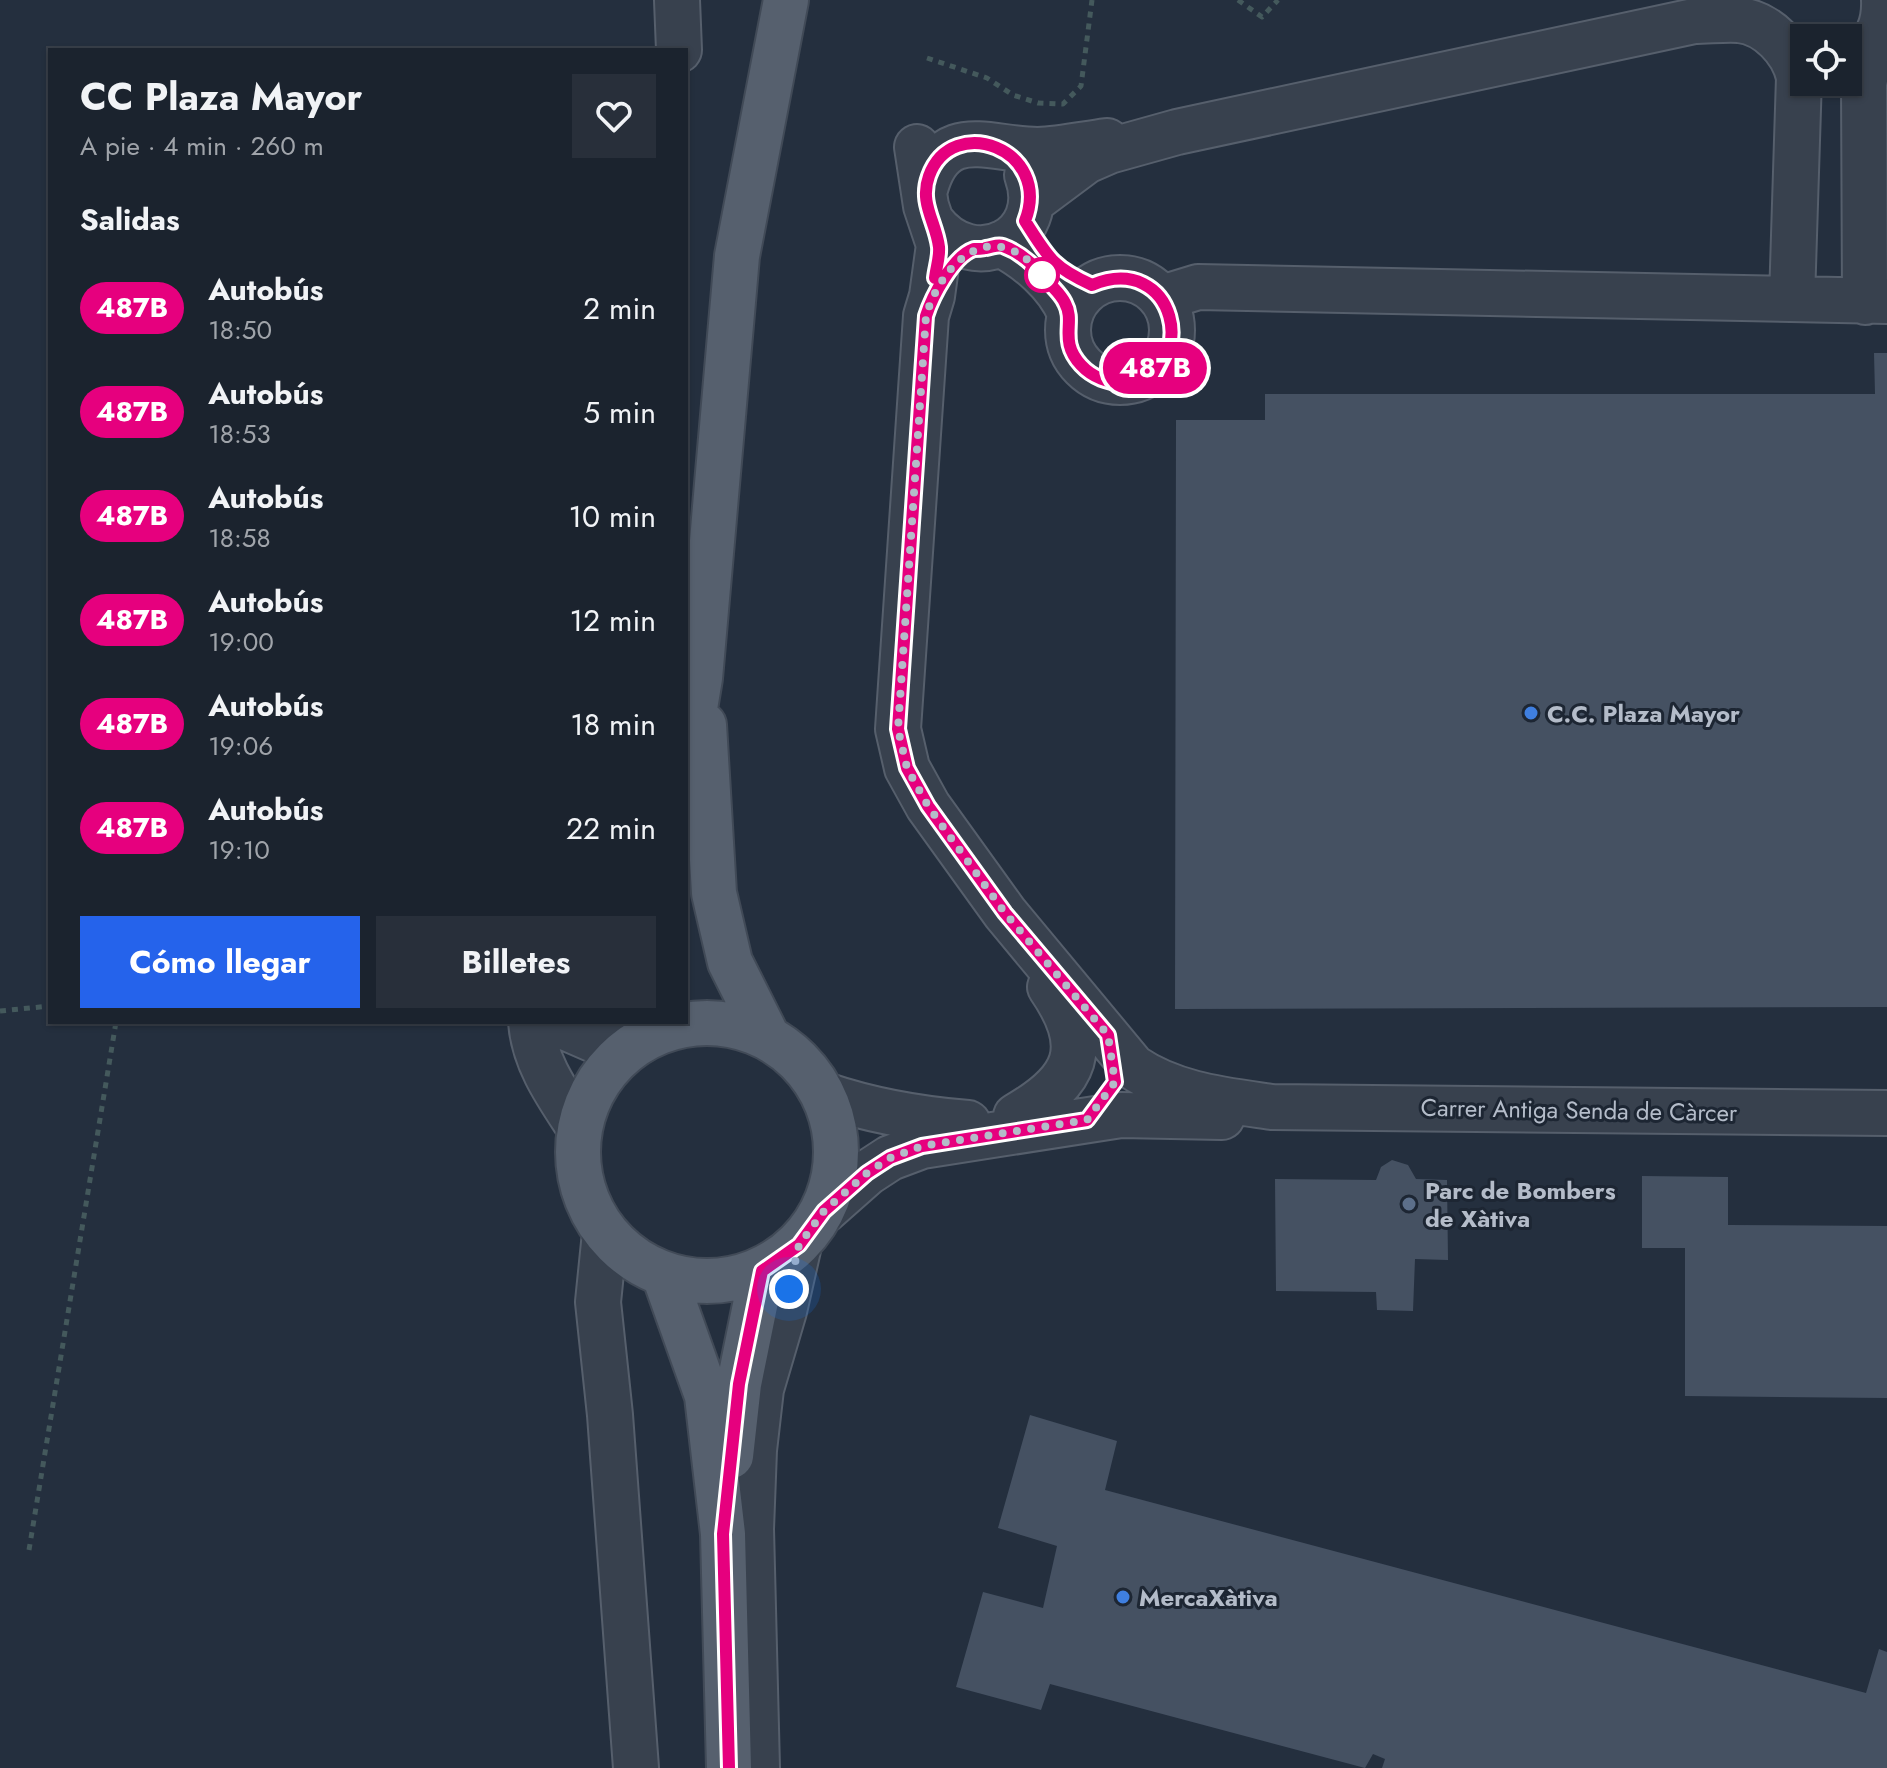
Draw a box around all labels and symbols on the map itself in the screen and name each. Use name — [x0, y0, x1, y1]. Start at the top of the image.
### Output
unlabelled marker — [1025, 258, 1059, 292]
line badge: 487B — [1099, 342, 1211, 394]
place label: C.C. Plaza Mayor — [1547, 696, 1740, 731]
marker: C.C. Plaza Mayor — [1522, 704, 1540, 722]
street label: Carrer Antiga Senda de Càrcer — [1420, 1090, 1738, 1130]
place label: Parc de Bombers de Xàtiva — [1425, 1173, 1616, 1236]
marker: Parc de Bombers de Xàtiva — [1400, 1195, 1418, 1213]
your location — [769, 1269, 809, 1309]
place label: MercaXàtiva — [1139, 1580, 1278, 1615]
marker: MercaXàtiva — [1114, 1588, 1132, 1606]

